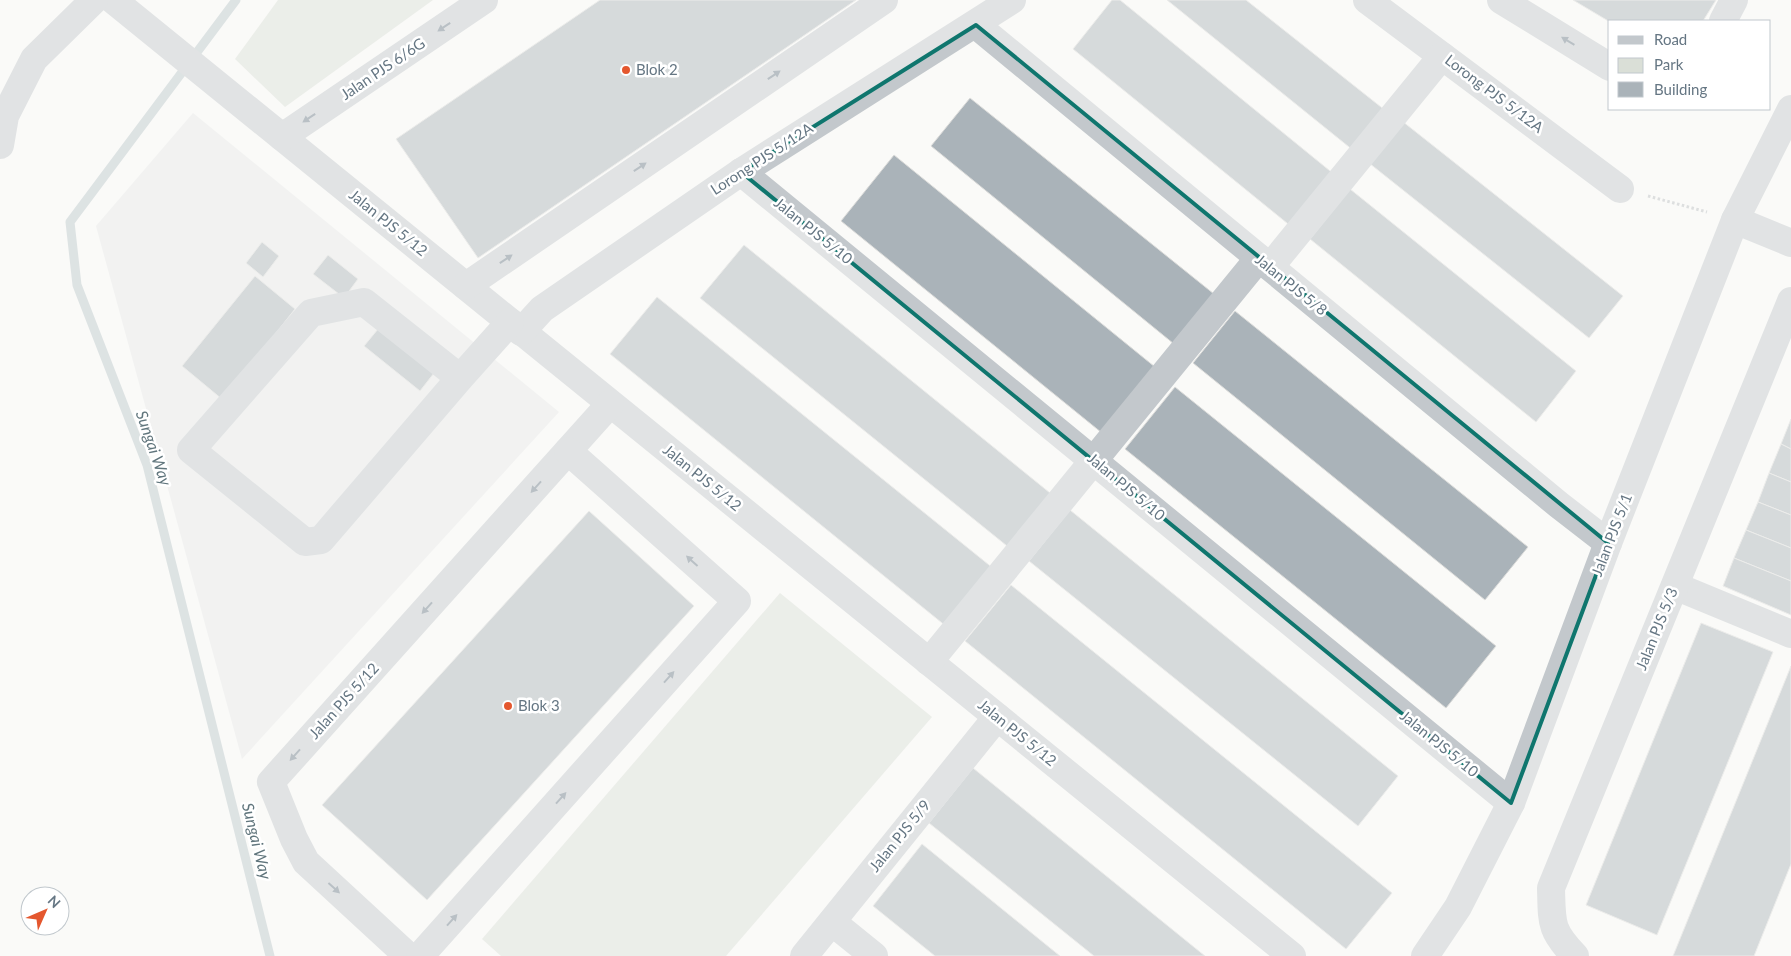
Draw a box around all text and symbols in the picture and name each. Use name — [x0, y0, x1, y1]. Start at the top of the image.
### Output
legend — [1608, 20, 1771, 110]
one-way arrow — [437, 22, 451, 32]
text: Road — [1654, 30, 1687, 48]
street label: Jalan PJS 6/6G — [337, 33, 428, 103]
one-way arrow — [1562, 37, 1575, 46]
street label: Lorong PJS 5/12A — [1442, 50, 1548, 137]
text: Park — [1654, 55, 1684, 73]
place label: Blok 2 — [636, 60, 678, 78]
marker: Blok 2 — [620, 64, 632, 76]
one-way arrow — [768, 70, 781, 80]
text: Building — [1654, 80, 1707, 98]
one-way arrow — [303, 114, 316, 123]
street label: Lorong PJS 5/12A — [707, 118, 817, 198]
one-way arrow — [634, 162, 647, 172]
street label: Jalan PJS 5/12 — [346, 185, 431, 259]
street label: Jalan PJS 5/10 — [771, 193, 857, 268]
street label: Jalan PJS 5/8 — [1252, 250, 1331, 319]
one-way arrow — [499, 254, 513, 264]
water label: Sungai Way — [133, 408, 176, 488]
street label: Jalan PJS 5/12 — [660, 440, 745, 514]
street label: Jalan PJS 5/10 — [1084, 449, 1169, 524]
one-way arrow — [530, 480, 541, 493]
street label: Jalan PJS 5/1 — [1587, 491, 1635, 578]
one-way arrow — [686, 555, 698, 567]
street label: Jalan PJS 5/3 — [1631, 585, 1681, 672]
one-way arrow — [421, 601, 433, 613]
street label: Jalan PJS 5/12 — [305, 659, 382, 742]
one-way arrow — [663, 672, 675, 684]
street label: Jalan PJS 5/12 — [975, 695, 1060, 769]
place label: Blok 3 — [518, 696, 560, 714]
marker: Blok 3 — [502, 700, 514, 712]
street label: Jalan PJS 5/10 — [1397, 706, 1483, 781]
one-way arrow — [289, 748, 301, 760]
one-way arrow — [555, 792, 566, 805]
street label: Jalan PJS 5/9 — [865, 796, 934, 875]
water label: Sungai Way — [239, 801, 276, 881]
one-way arrow — [328, 882, 340, 894]
north arrow — [20, 886, 70, 936]
text: N — [45, 892, 64, 911]
one-way arrow — [447, 913, 458, 926]

